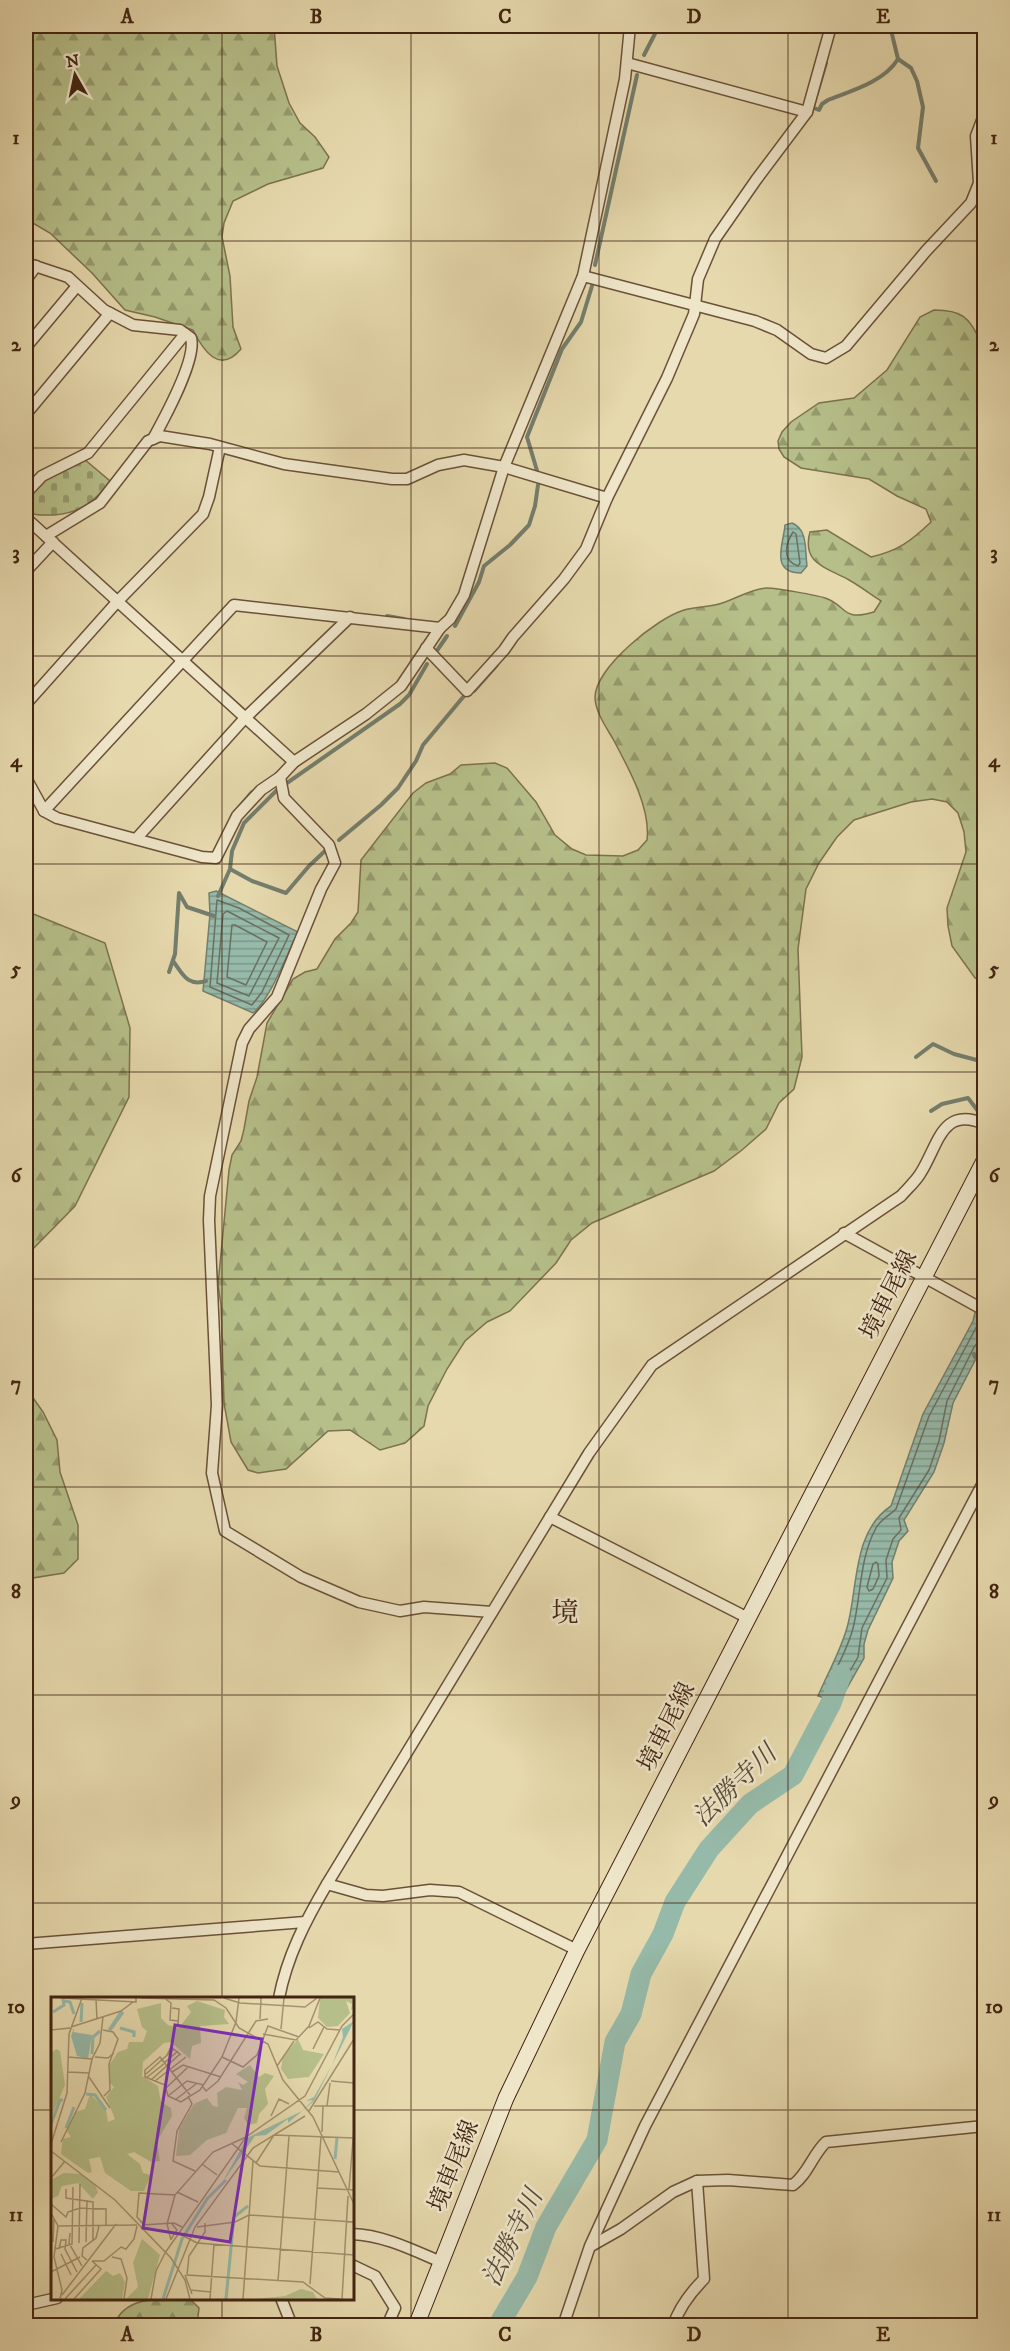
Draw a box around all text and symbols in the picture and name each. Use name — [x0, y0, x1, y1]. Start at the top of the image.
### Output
text: A — [120, 5, 135, 30]
text: B — [310, 5, 322, 30]
text: C — [498, 5, 512, 30]
text: D — [687, 5, 702, 30]
text: E — [876, 5, 890, 30]
north arrow — [45, 45, 105, 105]
text: N — [65, 50, 81, 72]
text: 1 — [12, 126, 20, 151]
text: 1 — [990, 126, 998, 151]
text: 2 — [11, 333, 22, 358]
text: 2 — [989, 333, 1000, 358]
text: 3 — [12, 541, 20, 566]
text: 3 — [990, 541, 998, 566]
text: 4 — [10, 749, 23, 774]
text: 4 — [988, 749, 1001, 774]
text: 5 — [10, 957, 21, 982]
text: 5 — [988, 957, 999, 982]
text: 6 — [11, 1164, 23, 1189]
text: 6 — [989, 1164, 1001, 1189]
street label: 境車尾線 — [854, 1245, 924, 1345]
text: 7 — [11, 1372, 21, 1397]
text: 7 — [989, 1372, 999, 1397]
text: 8 — [11, 1580, 21, 1605]
text: 8 — [989, 1580, 999, 1605]
district label: 境 — [552, 1596, 579, 1630]
street label: 境車尾線 — [632, 1677, 702, 1777]
water label: 法勝寺川 — [686, 1736, 786, 1834]
text: 9 — [9, 1788, 21, 1813]
text: 9 — [987, 1788, 999, 1813]
text: 10 — [7, 1995, 25, 2020]
text: 10 — [985, 1995, 1003, 2020]
inset map — [51, 1997, 354, 2300]
street label: 境車尾線 — [422, 2116, 486, 2216]
water label: 法勝寺川 — [475, 2181, 552, 2292]
text: 11 — [9, 2203, 23, 2228]
text: 11 — [987, 2203, 1001, 2228]
text: A — [120, 2323, 135, 2348]
text: B — [310, 2323, 322, 2348]
text: C — [498, 2323, 512, 2348]
text: D — [687, 2323, 702, 2348]
text: E — [876, 2323, 890, 2348]

